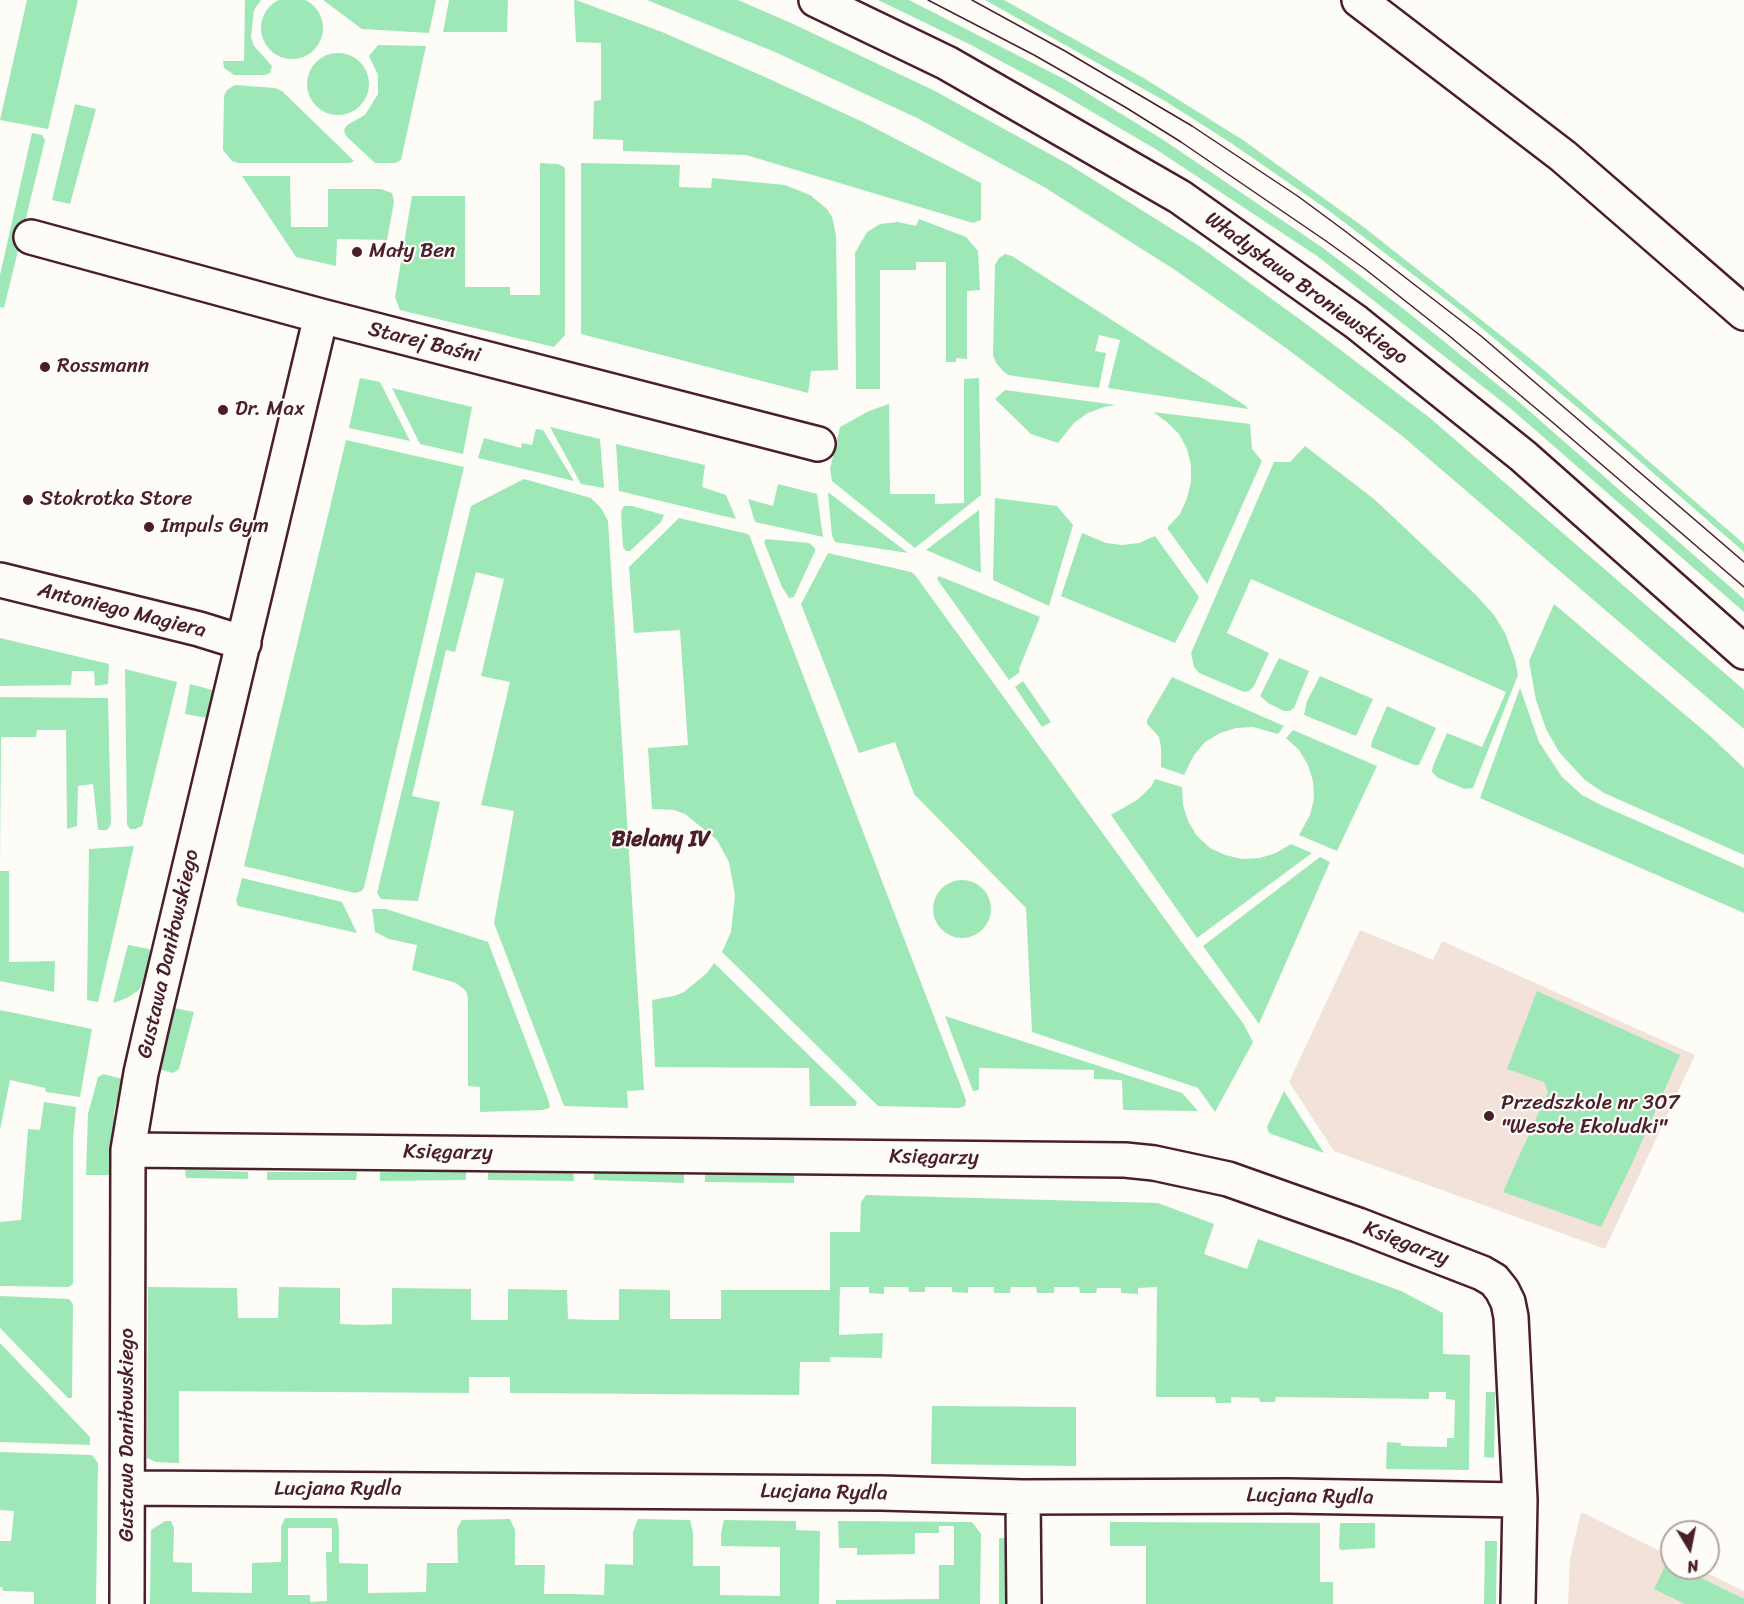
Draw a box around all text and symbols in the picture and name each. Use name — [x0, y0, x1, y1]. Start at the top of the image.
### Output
street label: Władysława Broniewskiego — [1200, 207, 1412, 371]
place label: Mały Ben — [369, 239, 455, 265]
marker: Mały Ben — [350, 245, 364, 259]
street label: Starej Baśni — [365, 317, 483, 369]
place label: Rossmann — [57, 354, 149, 380]
marker: Rossmann — [38, 360, 52, 374]
place label: Dr. Max — [235, 397, 305, 423]
marker: Dr. Max — [216, 403, 230, 417]
place label: Stokrotka Store — [40, 487, 192, 513]
marker: Stokrotka Store — [21, 493, 35, 507]
place label: Impuls Gym — [161, 514, 269, 540]
marker: Impuls Gym — [142, 520, 156, 534]
street label: Antoniego Magiera — [35, 578, 209, 644]
district label: Bielany IV — [611, 827, 711, 853]
street label: Gustawa Daniłowskiego — [133, 847, 205, 1061]
place label: Przedszkole nr 307 "Wesołe Ekoludki" — [1501, 1091, 1679, 1141]
marker: Przedszkole nr 307 "Wesołe Ekoludki" — [1482, 1109, 1496, 1123]
street label: Księgarzy — [403, 1140, 493, 1166]
street label: Księgarzy — [889, 1145, 979, 1171]
street label: Księgarzy — [1360, 1216, 1452, 1272]
street label: Gustawa Daniłowskiego — [115, 1328, 141, 1542]
street label: Lucjana Rydla — [274, 1477, 402, 1503]
street label: Lucjana Rydla — [760, 1479, 888, 1507]
street label: Lucjana Rydla — [1246, 1483, 1374, 1511]
north arrow — [1660, 1520, 1720, 1580]
text: N — [1685, 1551, 1701, 1581]

